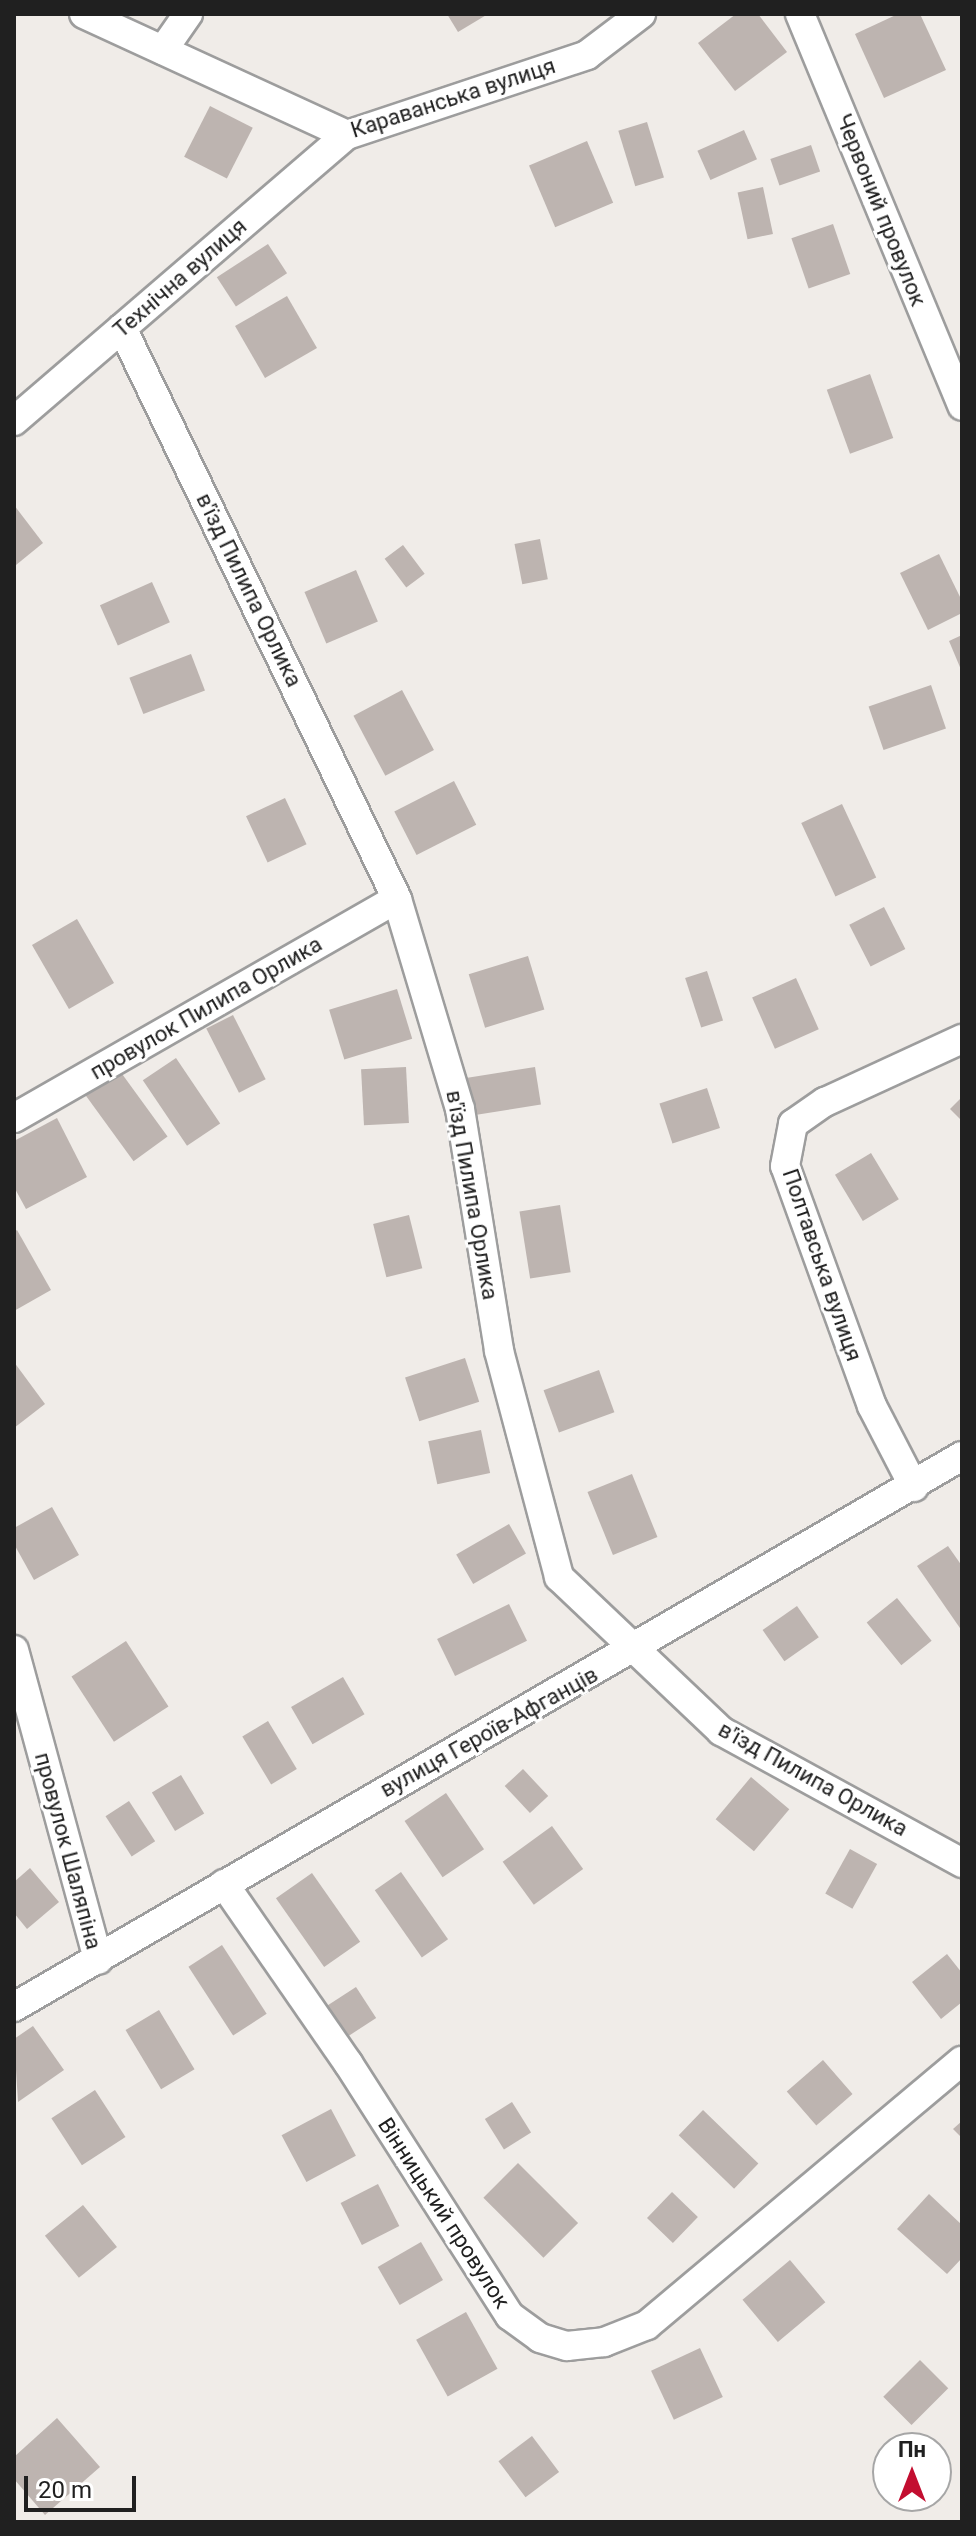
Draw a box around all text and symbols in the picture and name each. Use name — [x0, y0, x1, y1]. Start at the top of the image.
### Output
street label: Караванська вулиця — [347, 52, 559, 144]
street label: Червоний провулок — [830, 110, 932, 310]
street label: Технічна вулиця — [108, 213, 252, 343]
street label: в'їзд Пилипа Орлика — [191, 489, 307, 691]
street label: провулок Пилипа Орлика — [85, 931, 327, 1085]
street label: в'їзд Пилипа Орлика — [441, 1088, 503, 1302]
street label: Полтавська вулиця — [777, 1165, 867, 1365]
street label: вулиця Героїв-Афганців — [376, 1661, 602, 1803]
street label: в'їзд Пилипа Орлика — [714, 1716, 912, 1842]
street label: провулок Шаляпіна — [29, 1750, 107, 1952]
street label: Вінницький провулок — [372, 2113, 516, 2313]
north arrow — [872, 2432, 952, 2512]
text: Пн — [898, 2437, 926, 2462]
scale bar — [28, 2460, 140, 2510]
text: 20 m — [38, 2476, 92, 2504]

